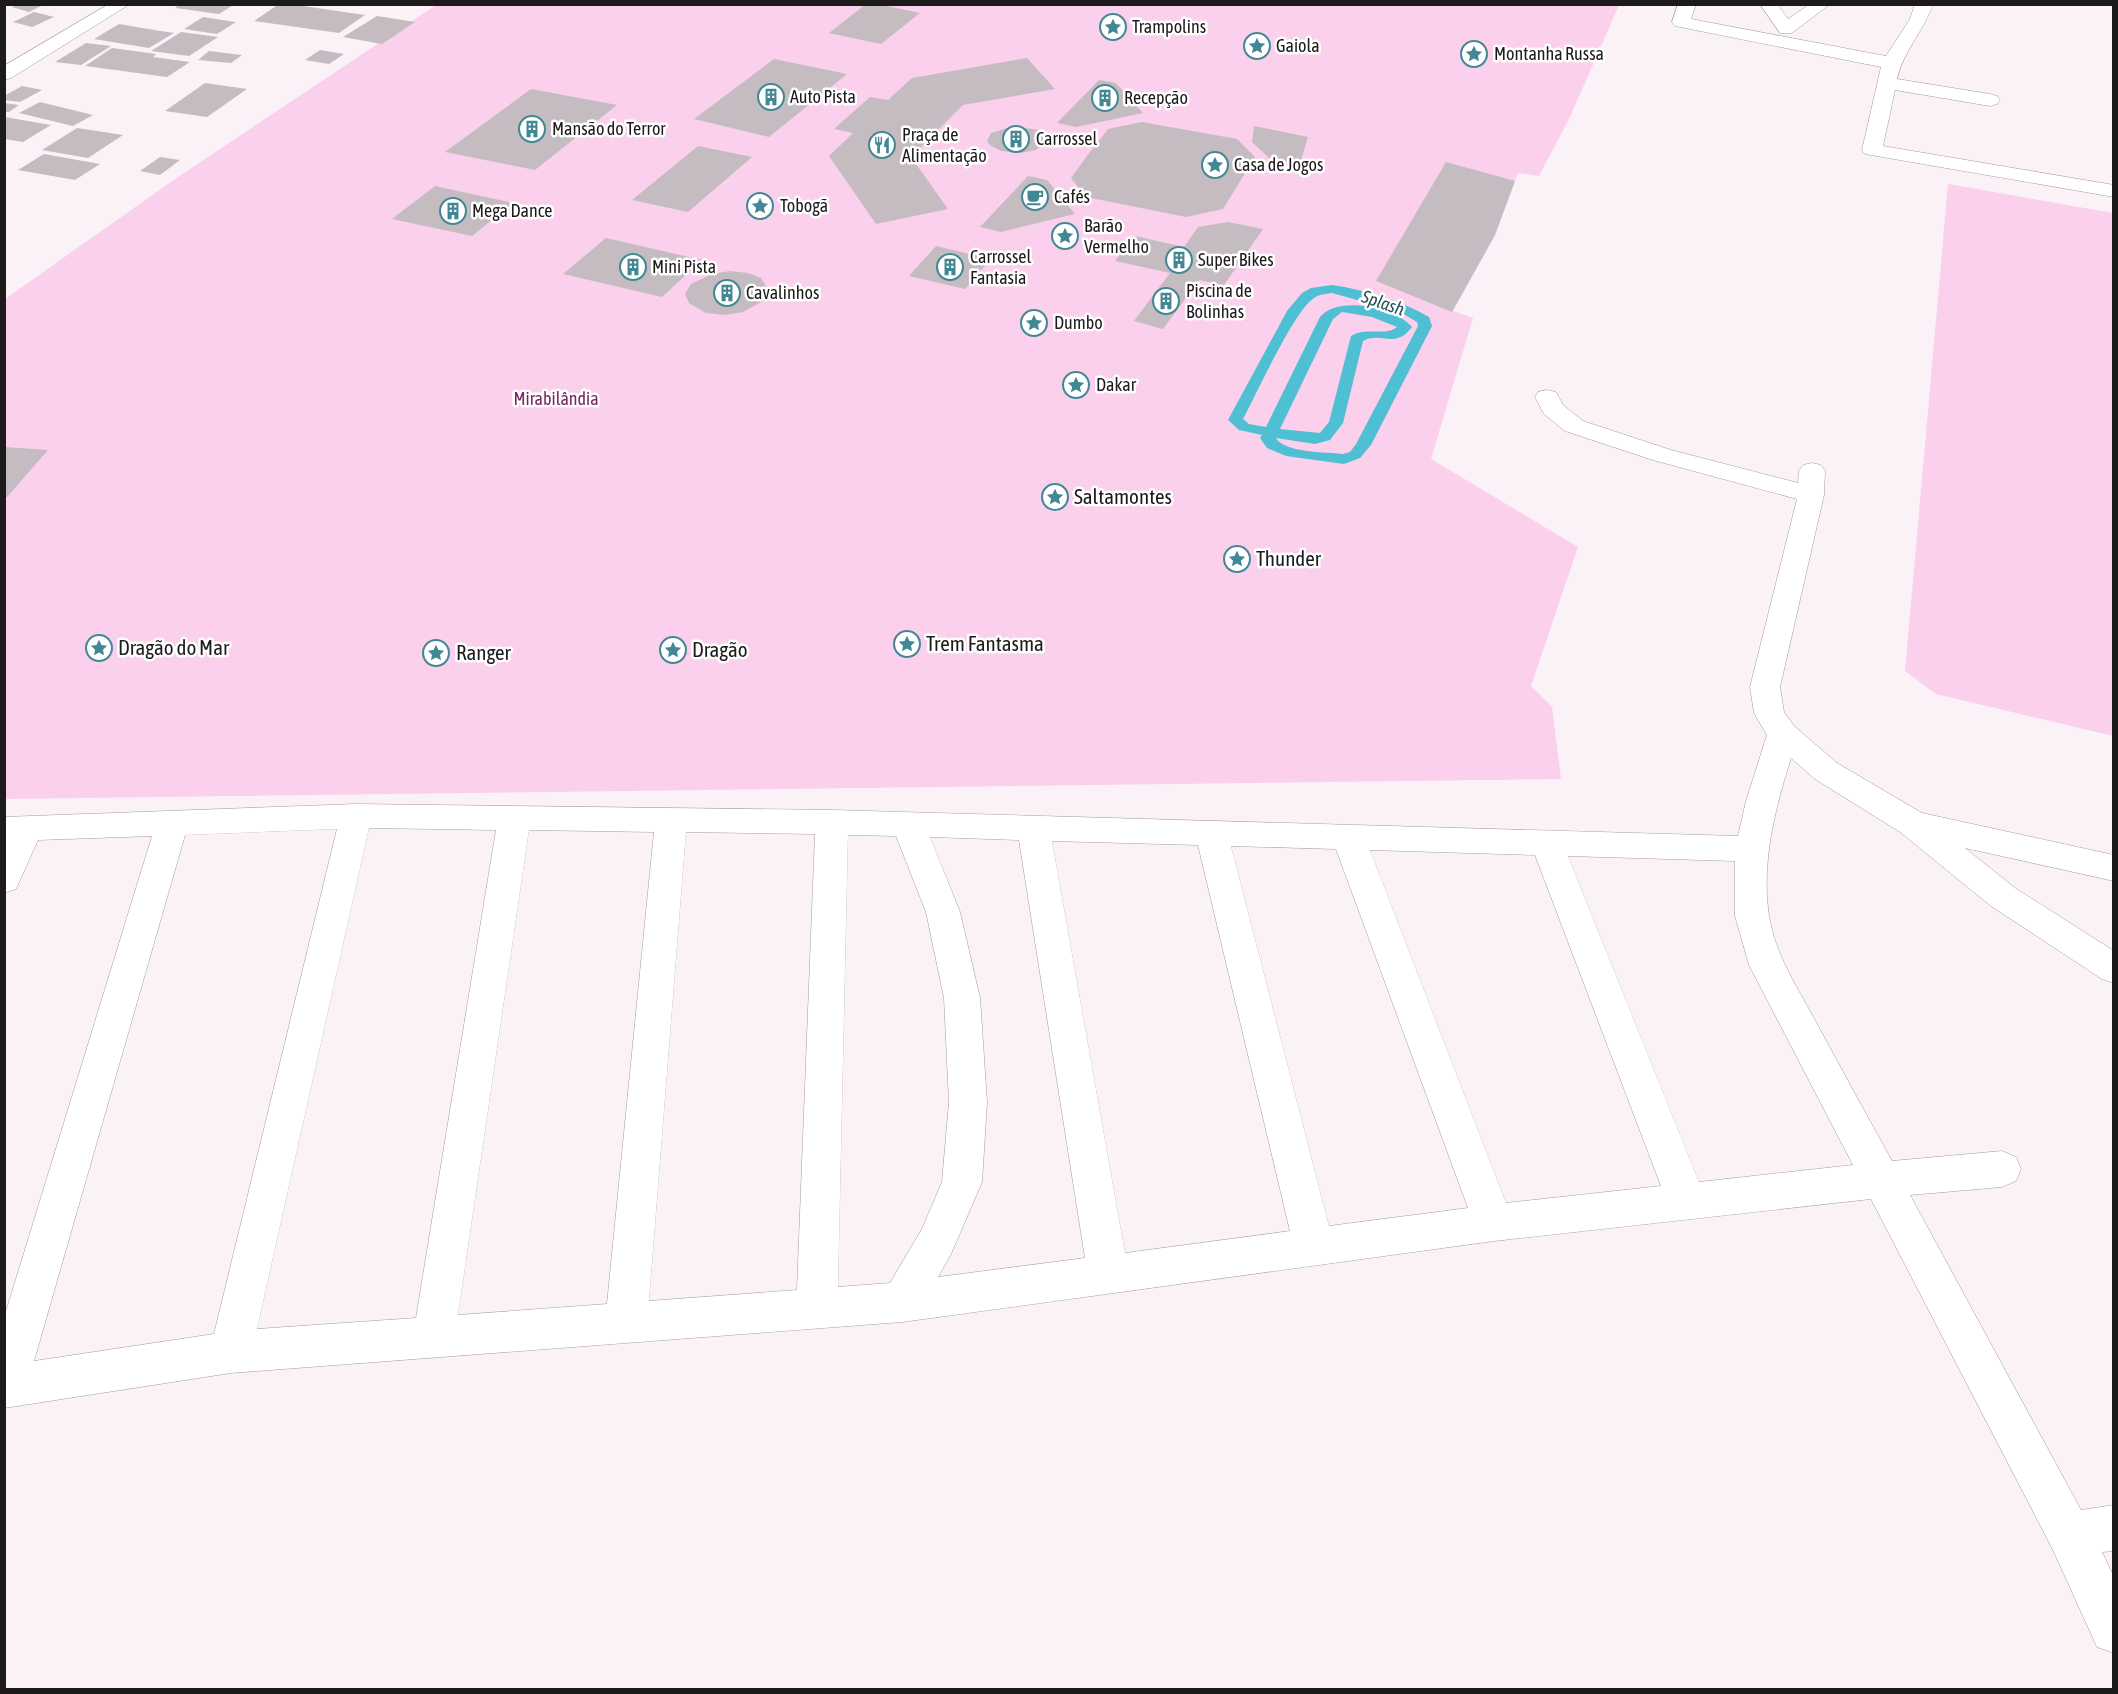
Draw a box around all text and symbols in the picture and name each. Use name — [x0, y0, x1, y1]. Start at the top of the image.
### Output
place icon: Trampolins — [1098, 12, 1128, 42]
place label: Trampolins — [1132, 16, 1206, 37]
place icon: Gaiola — [1242, 31, 1272, 61]
place label: Gaiola — [1276, 35, 1320, 56]
place icon: Montanha Russa — [1459, 39, 1489, 69]
place label: Montanha Russa — [1494, 43, 1604, 64]
building icon: Auto Pista — [756, 82, 786, 112]
building icon: Recepção — [1090, 83, 1120, 113]
place label: Auto Pista — [790, 86, 856, 107]
place label: Recepção — [1124, 87, 1188, 108]
building icon: Mansão do Terror — [517, 114, 547, 144]
place label: Mansão do Terror — [552, 118, 666, 139]
place label: Praça de Alimentação — [902, 124, 987, 166]
building icon: Carrossel — [1001, 124, 1031, 154]
place label: Carrossel — [1036, 128, 1097, 149]
restaurant icon: Praça de Alimentação — [867, 130, 897, 160]
place icon: Casa de Jogos — [1200, 150, 1230, 180]
place label: Casa de Jogos — [1234, 154, 1323, 175]
cafe icon: Cafés — [1020, 182, 1050, 212]
place label: Cafés — [1054, 186, 1090, 207]
place icon: Tobogã — [745, 191, 775, 221]
place label: Tobogã — [780, 195, 828, 216]
building icon: Mega Dance — [438, 196, 468, 226]
place label: Mega Dance — [472, 200, 552, 221]
place label: Barão Vermelho — [1084, 215, 1149, 257]
place icon: Barão Vermelho — [1050, 221, 1080, 251]
building icon: Super Bikes — [1164, 245, 1194, 275]
place label: Carrossel Fantasia — [970, 246, 1031, 288]
place label: Super Bikes — [1198, 249, 1274, 270]
building icon: Mini Pista — [618, 252, 648, 282]
building icon: Carrossel Fantasia — [935, 252, 965, 282]
place label: Mini Pista — [652, 256, 716, 277]
building icon: Cavalinhos — [712, 278, 742, 308]
place label: Piscina de Bolinhas — [1186, 280, 1252, 322]
place label: Cavalinhos — [746, 282, 819, 303]
water label: Splash — [1358, 285, 1408, 320]
building icon: Piscina de Bolinhas — [1151, 286, 1181, 316]
place icon: Dumbo — [1019, 308, 1049, 338]
place label: Dumbo — [1054, 312, 1103, 333]
place icon: Dakar — [1061, 370, 1091, 400]
place label: Dakar — [1096, 374, 1137, 395]
park label: Mirabilândia — [513, 388, 599, 409]
place icon: Saltamontes — [1040, 482, 1070, 512]
place label: Saltamontes — [1074, 484, 1172, 508]
place icon: Thunder — [1222, 544, 1252, 574]
place label: Thunder — [1256, 546, 1322, 570]
place icon: Trem Fantasma — [892, 629, 922, 659]
place label: Trem Fantasma — [926, 631, 1044, 655]
place icon: Dragão do Mar — [84, 633, 114, 663]
place label: Dragão do Mar — [118, 635, 230, 659]
place icon: Dragão — [658, 635, 688, 665]
place label: Dragão — [692, 637, 748, 661]
place icon: Ranger — [421, 638, 451, 668]
place label: Ranger — [456, 640, 512, 664]

